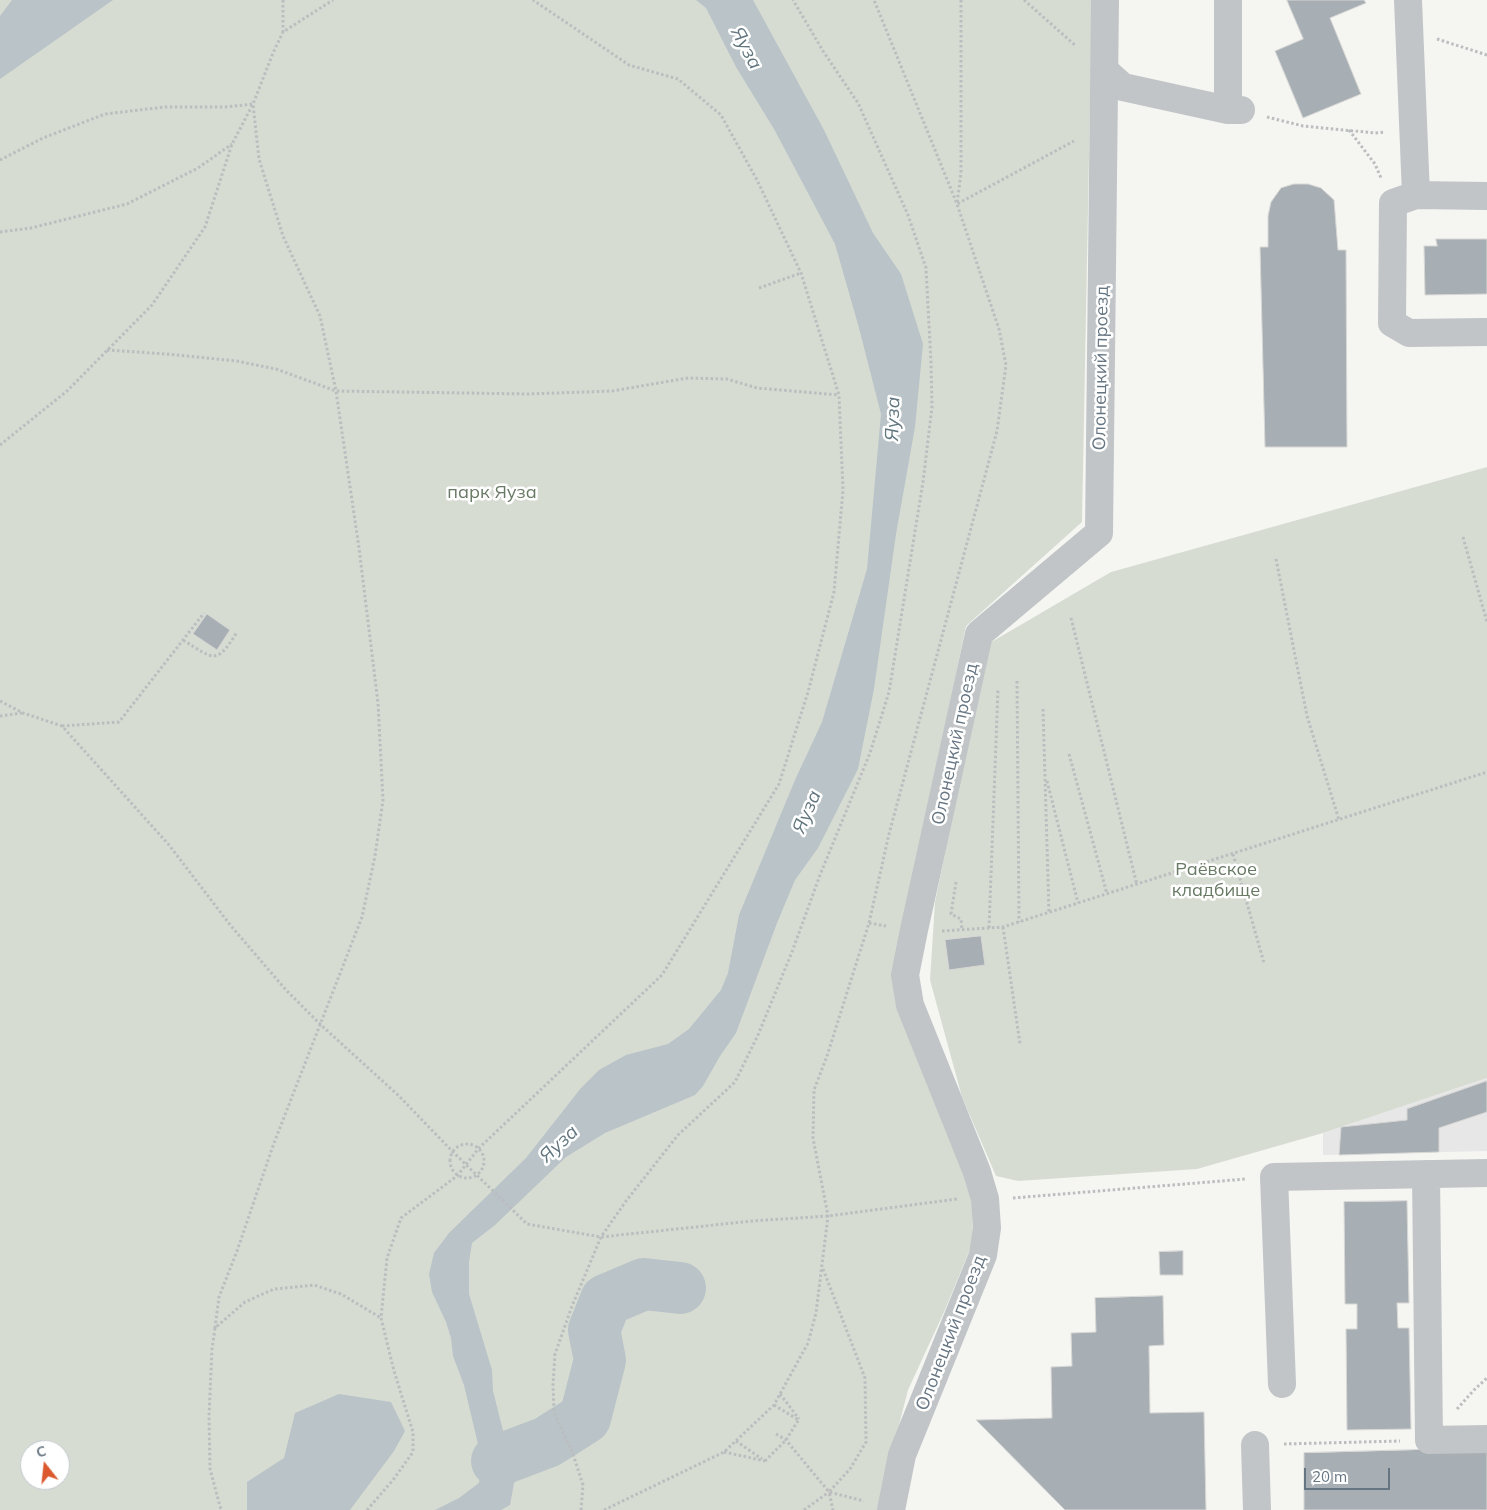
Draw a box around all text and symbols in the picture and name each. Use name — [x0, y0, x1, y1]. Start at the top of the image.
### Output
water label: Яуза — [725, 23, 767, 73]
street label: Олонецкий проезд — [1089, 285, 1113, 451]
water label: Яуза — [881, 396, 905, 442]
park label: парк Яуза — [447, 482, 537, 504]
street label: Олонецкий проезд — [927, 661, 983, 827]
water label: Яуза — [788, 787, 826, 837]
park label: Раёвское кладбище — [1172, 859, 1260, 902]
water label: Яуза — [535, 1120, 583, 1168]
street label: Олонецкий проезд — [911, 1252, 991, 1414]
north arrow — [20, 1440, 70, 1490]
text: С — [34, 1442, 48, 1462]
scale bar — [1307, 1458, 1393, 1490]
text: 20 m — [1312, 1467, 1347, 1486]

